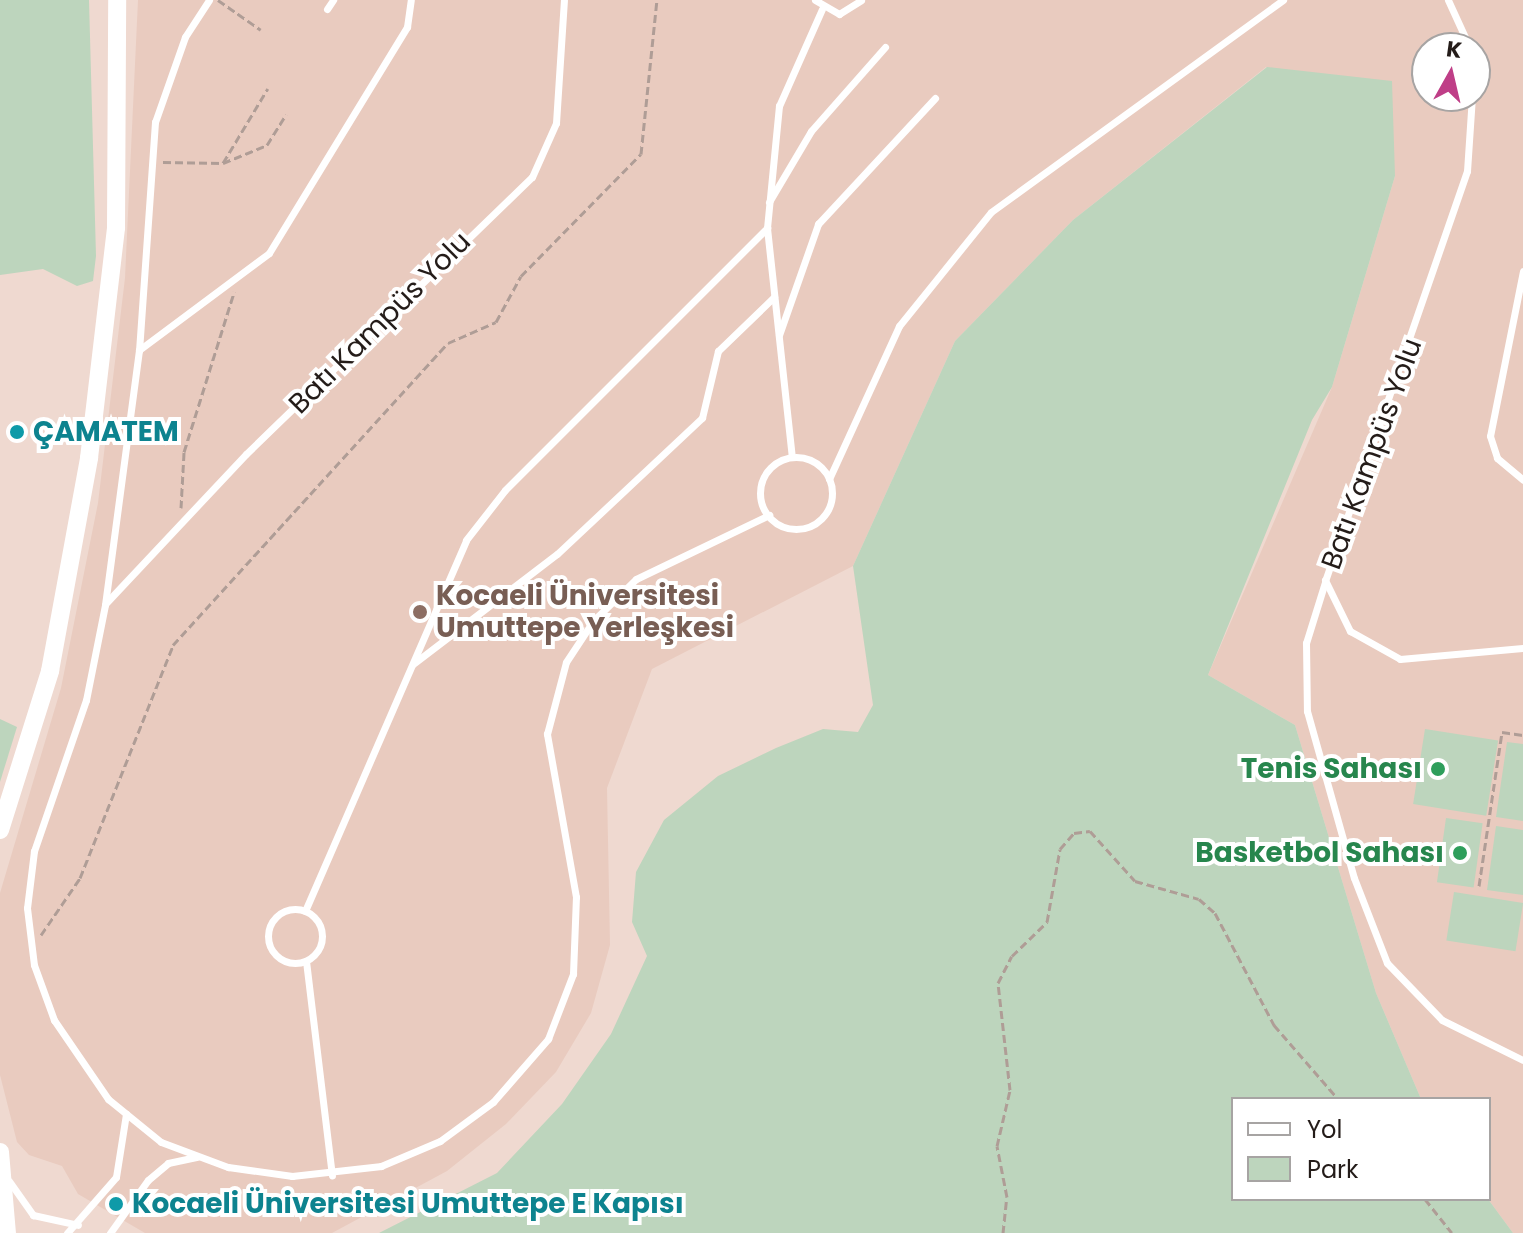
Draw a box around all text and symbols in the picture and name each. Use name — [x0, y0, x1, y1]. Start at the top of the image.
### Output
north arrow — [1411, 32, 1491, 112]
text: K — [1444, 33, 1464, 66]
street label: Batı Kampüs Yolu — [282, 225, 478, 421]
street label: Batı Kampüs Yolu — [1315, 334, 1429, 574]
place label: ÇAMATEM — [33, 415, 179, 449]
marker: ÇAMATEM — [8, 423, 26, 441]
place label: Kocaeli Üniversitesi Umuttepe Yerleşkesi — [436, 579, 734, 645]
marker: Kocaeli Üniversitesi Umuttepe Yerleşkesi — [411, 603, 429, 621]
place label: Tenis Sahası — [1241, 752, 1422, 786]
marker: Tenis Sahası — [1429, 760, 1447, 778]
place label: Basketbol Sahası — [1195, 836, 1444, 870]
marker: Basketbol Sahası — [1451, 844, 1469, 862]
legend — [1231, 1097, 1491, 1201]
text: Yol — [1307, 1113, 1342, 1146]
text: Park — [1307, 1153, 1358, 1186]
place label: Kocaeli Üniversitesi Umuttepe E Kapısı — [132, 1187, 684, 1221]
marker: Kocaeli Üniversitesi Umuttepe E Kapısı — [107, 1195, 125, 1213]

